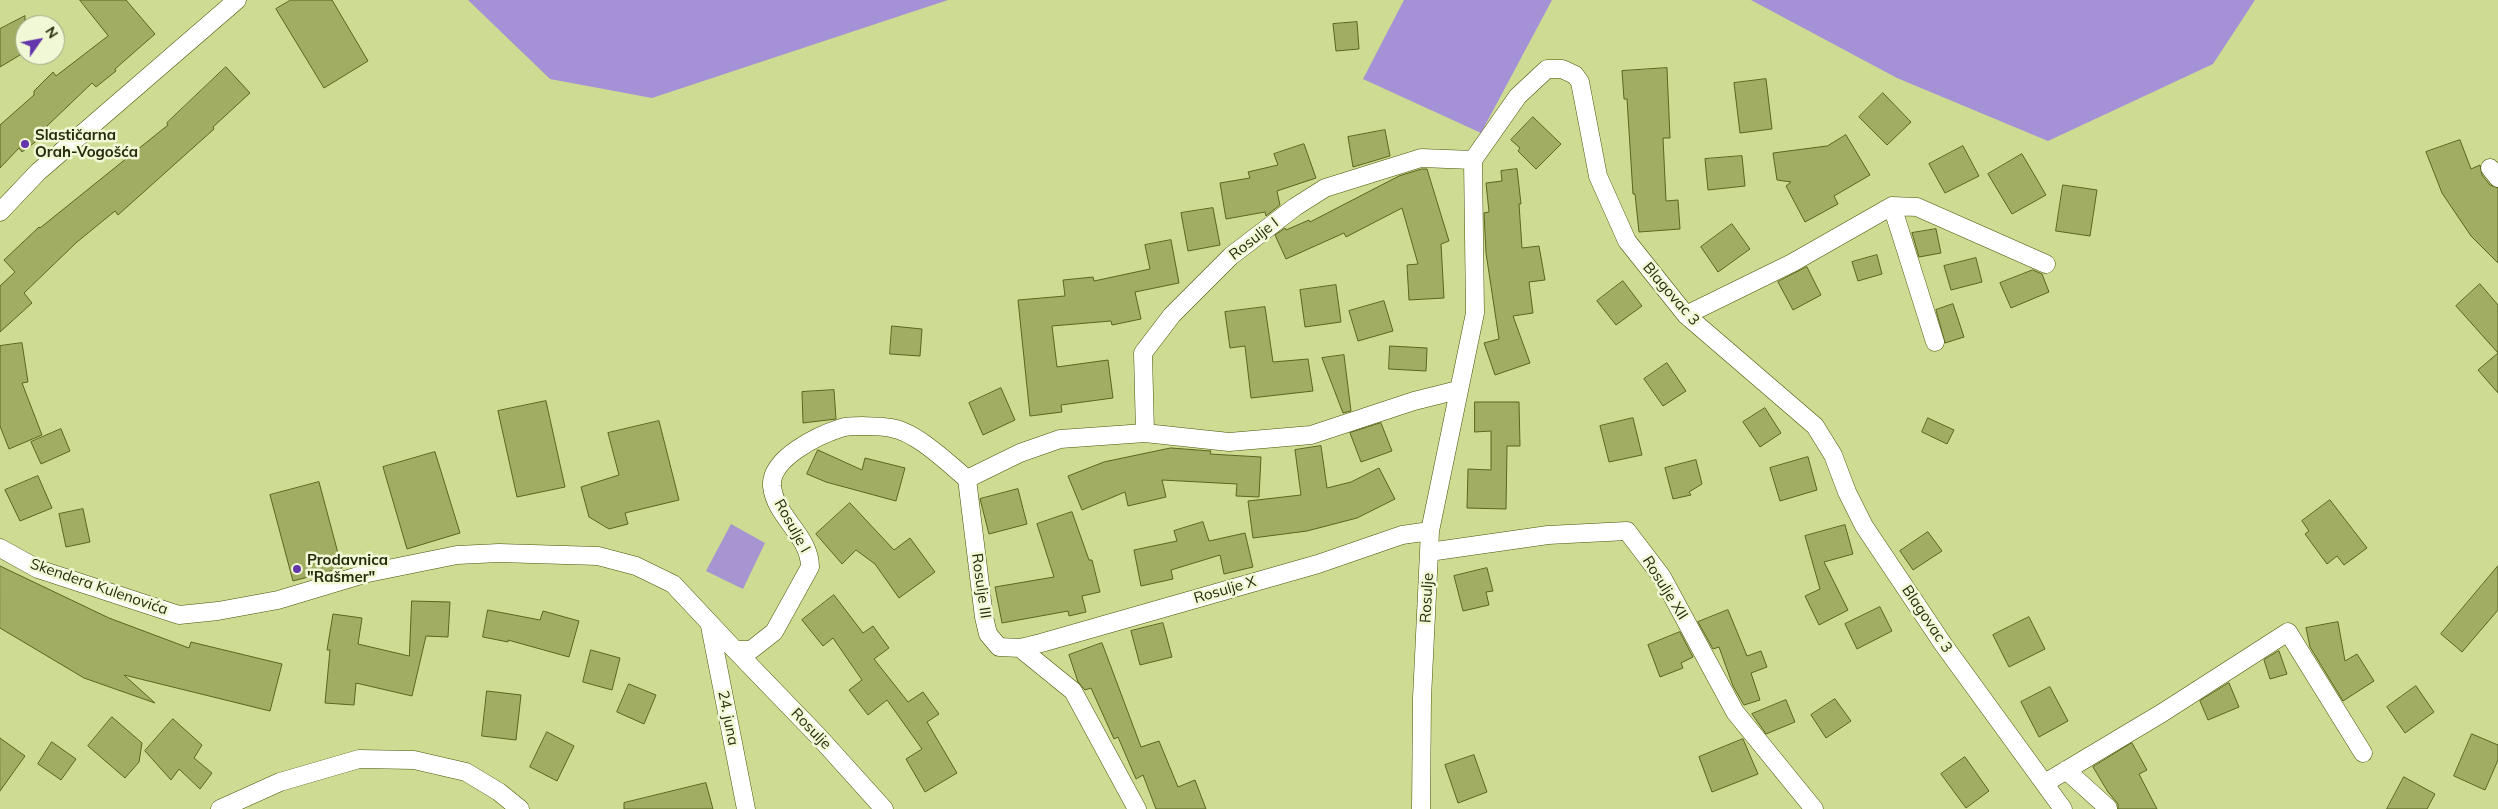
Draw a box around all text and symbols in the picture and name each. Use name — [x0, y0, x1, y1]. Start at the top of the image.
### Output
north arrow — [15, 15, 65, 65]
text: N — [41, 23, 62, 42]
place label: Slastičarna Orah-Vogošća — [35, 126, 138, 161]
marker: Slastičarna Orah-Vogošća — [19, 138, 31, 150]
street label: Rosulje I — [1226, 214, 1282, 264]
street label: Blagovac 3 — [1639, 259, 1703, 329]
street label: Rosulje I — [770, 496, 814, 556]
place label: Prodavnica "Rašmer" — [307, 551, 388, 586]
street label: Rosulje III — [968, 552, 994, 620]
street label: Rosulje XII — [1638, 553, 1692, 623]
street label: Skendera Kulenovića — [28, 555, 170, 619]
marker: Prodavnica "Rašmer" — [291, 563, 303, 575]
street label: Rosulje — [1417, 572, 1437, 624]
street label: Rosulje X — [1192, 573, 1258, 607]
street label: Blagovac 3 — [1898, 582, 1956, 656]
street label: 24. juna — [714, 689, 742, 747]
street label: Rosulje — [787, 705, 835, 753]

